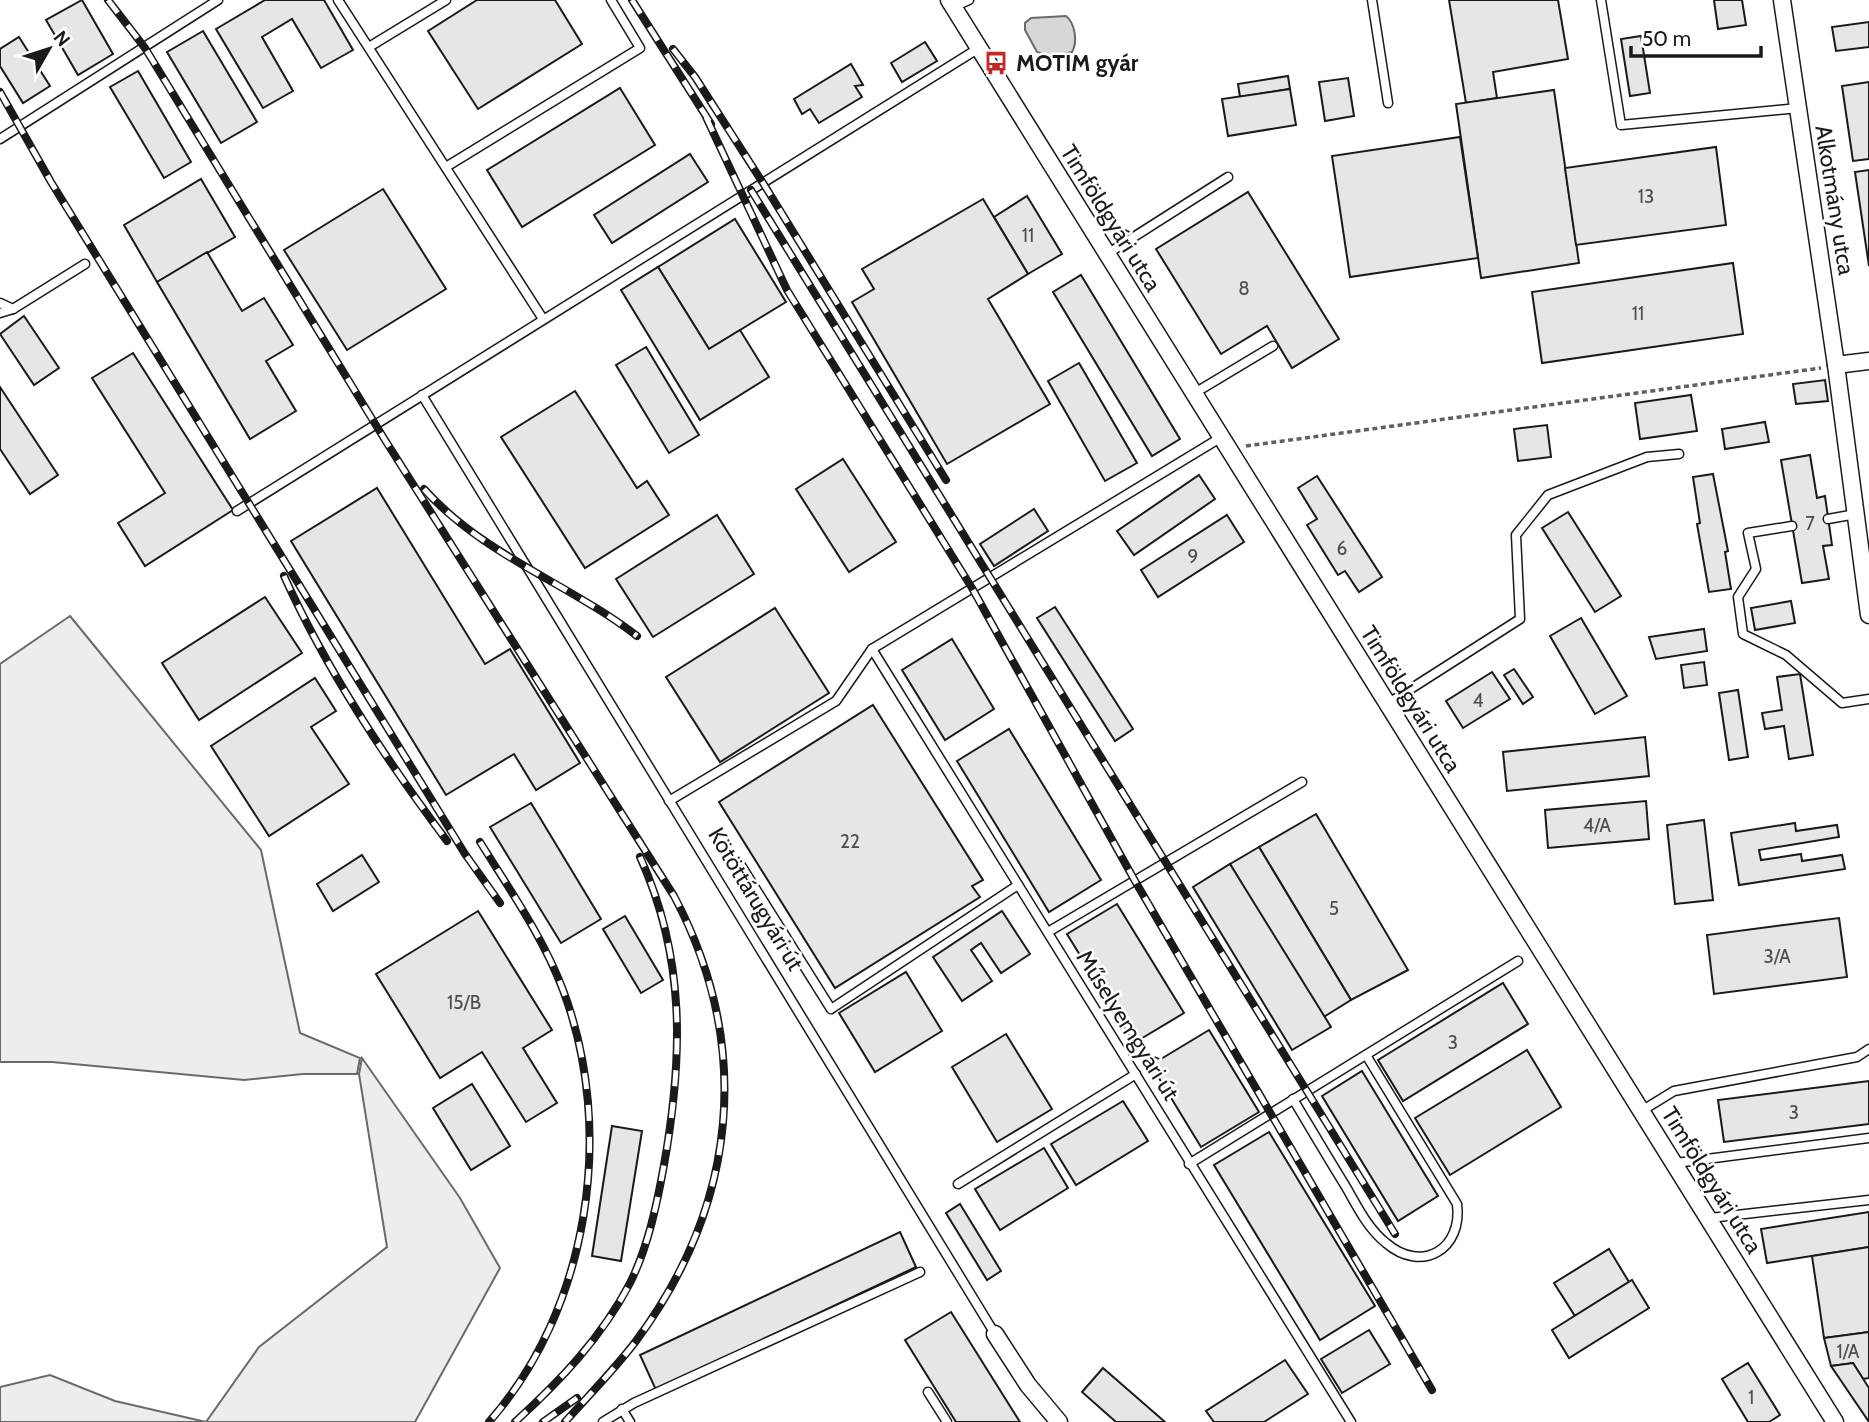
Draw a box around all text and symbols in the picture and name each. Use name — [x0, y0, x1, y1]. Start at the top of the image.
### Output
north arrow — [14, 14, 84, 84]
scale bar — [1631, 14, 1760, 58]
text: N — [49, 26, 75, 51]
text: 50 m — [1642, 26, 1691, 51]
bus stop icon: MOTIM gyár — [982, 49, 1010, 77]
place label: MOTIM gyár — [1016, 49, 1139, 77]
street label: Alkotmány utca — [1809, 123, 1861, 277]
street label: Timföldgyári utca — [1055, 140, 1167, 296]
house number: 13 — [1638, 185, 1654, 208]
house number: 11 — [1022, 224, 1034, 247]
house number: 8 — [1238, 277, 1250, 300]
house number: 11 — [1632, 302, 1644, 325]
house number: 7 — [1805, 512, 1815, 535]
house number: 6 — [1337, 537, 1347, 560]
house number: 9 — [1188, 545, 1198, 568]
street label: Timföldgyári utca — [1355, 621, 1467, 777]
house number: 4 — [1473, 689, 1484, 712]
house number: 4/A — [1583, 814, 1611, 837]
street label: Kötöttárugyári út — [702, 822, 810, 976]
house number: 22 — [840, 830, 860, 853]
house number: 5 — [1329, 897, 1339, 920]
street label: Műselyemgyári út — [1071, 945, 1186, 1105]
house number: 3/A — [1763, 945, 1791, 968]
house number: 15/B — [447, 991, 481, 1014]
house number: 3 — [1448, 1031, 1458, 1054]
house number: 3 — [1789, 1101, 1799, 1124]
street label: Timföldgyári utca — [1656, 1102, 1768, 1258]
house number: 1/A — [1836, 1340, 1860, 1363]
house number: 1 — [1748, 1386, 1754, 1409]

